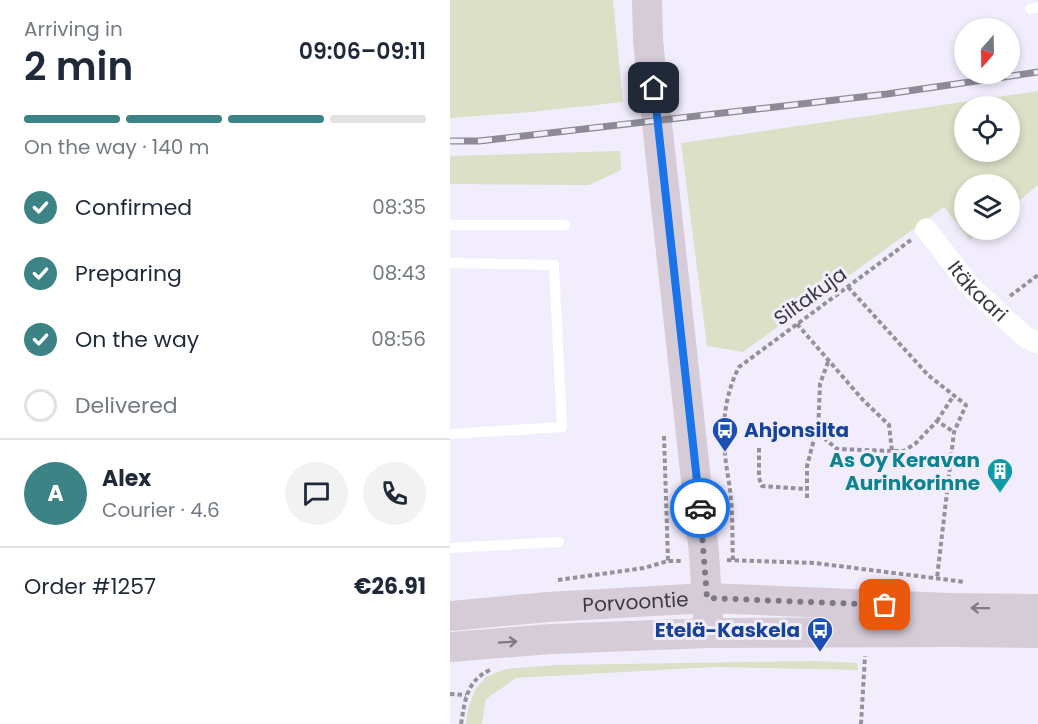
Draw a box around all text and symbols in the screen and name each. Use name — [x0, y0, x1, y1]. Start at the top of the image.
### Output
text: Arriving in — [24, 15, 123, 43]
north arrow — [954, 18, 1020, 84]
map controls — [954, 18, 1020, 240]
text: 09:06–09:11 — [299, 36, 426, 67]
text: 2 min — [24, 39, 133, 94]
pin — [628, 62, 679, 113]
icon: home — [637, 71, 670, 104]
button: locate — [954, 96, 1020, 162]
text: On the way · 140 m — [24, 133, 209, 161]
button: layers — [954, 174, 1020, 240]
icon: check — [24, 191, 57, 224]
text: Confirmed — [75, 192, 192, 223]
text: 08:35 — [372, 193, 426, 221]
street label: Itäkaari — [941, 255, 1014, 328]
icon: check — [24, 257, 57, 290]
text: Preparing — [75, 258, 182, 289]
text: 08:43 — [372, 259, 426, 287]
street label: Siltakuja — [768, 260, 852, 332]
icon: check — [24, 323, 57, 356]
text: On the way — [75, 324, 199, 355]
text: 08:56 — [371, 325, 426, 353]
text: Delivered — [75, 390, 178, 421]
bus stop icon: Ahjonsilta — [710, 415, 740, 453]
place label: Ahjonsilta — [744, 416, 849, 444]
place label: As Oy Keravan Aurinkorinne — [829, 446, 980, 497]
building icon: As Oy Keravan Aurinkorinne — [985, 456, 1015, 494]
button: chat — [285, 462, 348, 525]
button: phone — [363, 462, 426, 525]
text: Alex — [102, 463, 151, 494]
text: A — [47, 478, 64, 509]
courier — [670, 478, 730, 538]
icon: car — [684, 492, 717, 525]
text: Courier · 4.6 — [102, 496, 220, 524]
text: Order #1257 — [24, 571, 156, 602]
text: €26.91 — [354, 571, 426, 602]
pin — [859, 579, 910, 630]
street label: Porvoontie — [582, 585, 689, 619]
icon: bag — [868, 588, 901, 621]
one-way arrow — [970, 602, 990, 614]
bus stop icon: Etelä-Kaskela — [805, 615, 835, 653]
place label: Etelä-Kaskela — [655, 616, 800, 644]
one-way arrow — [498, 637, 518, 648]

